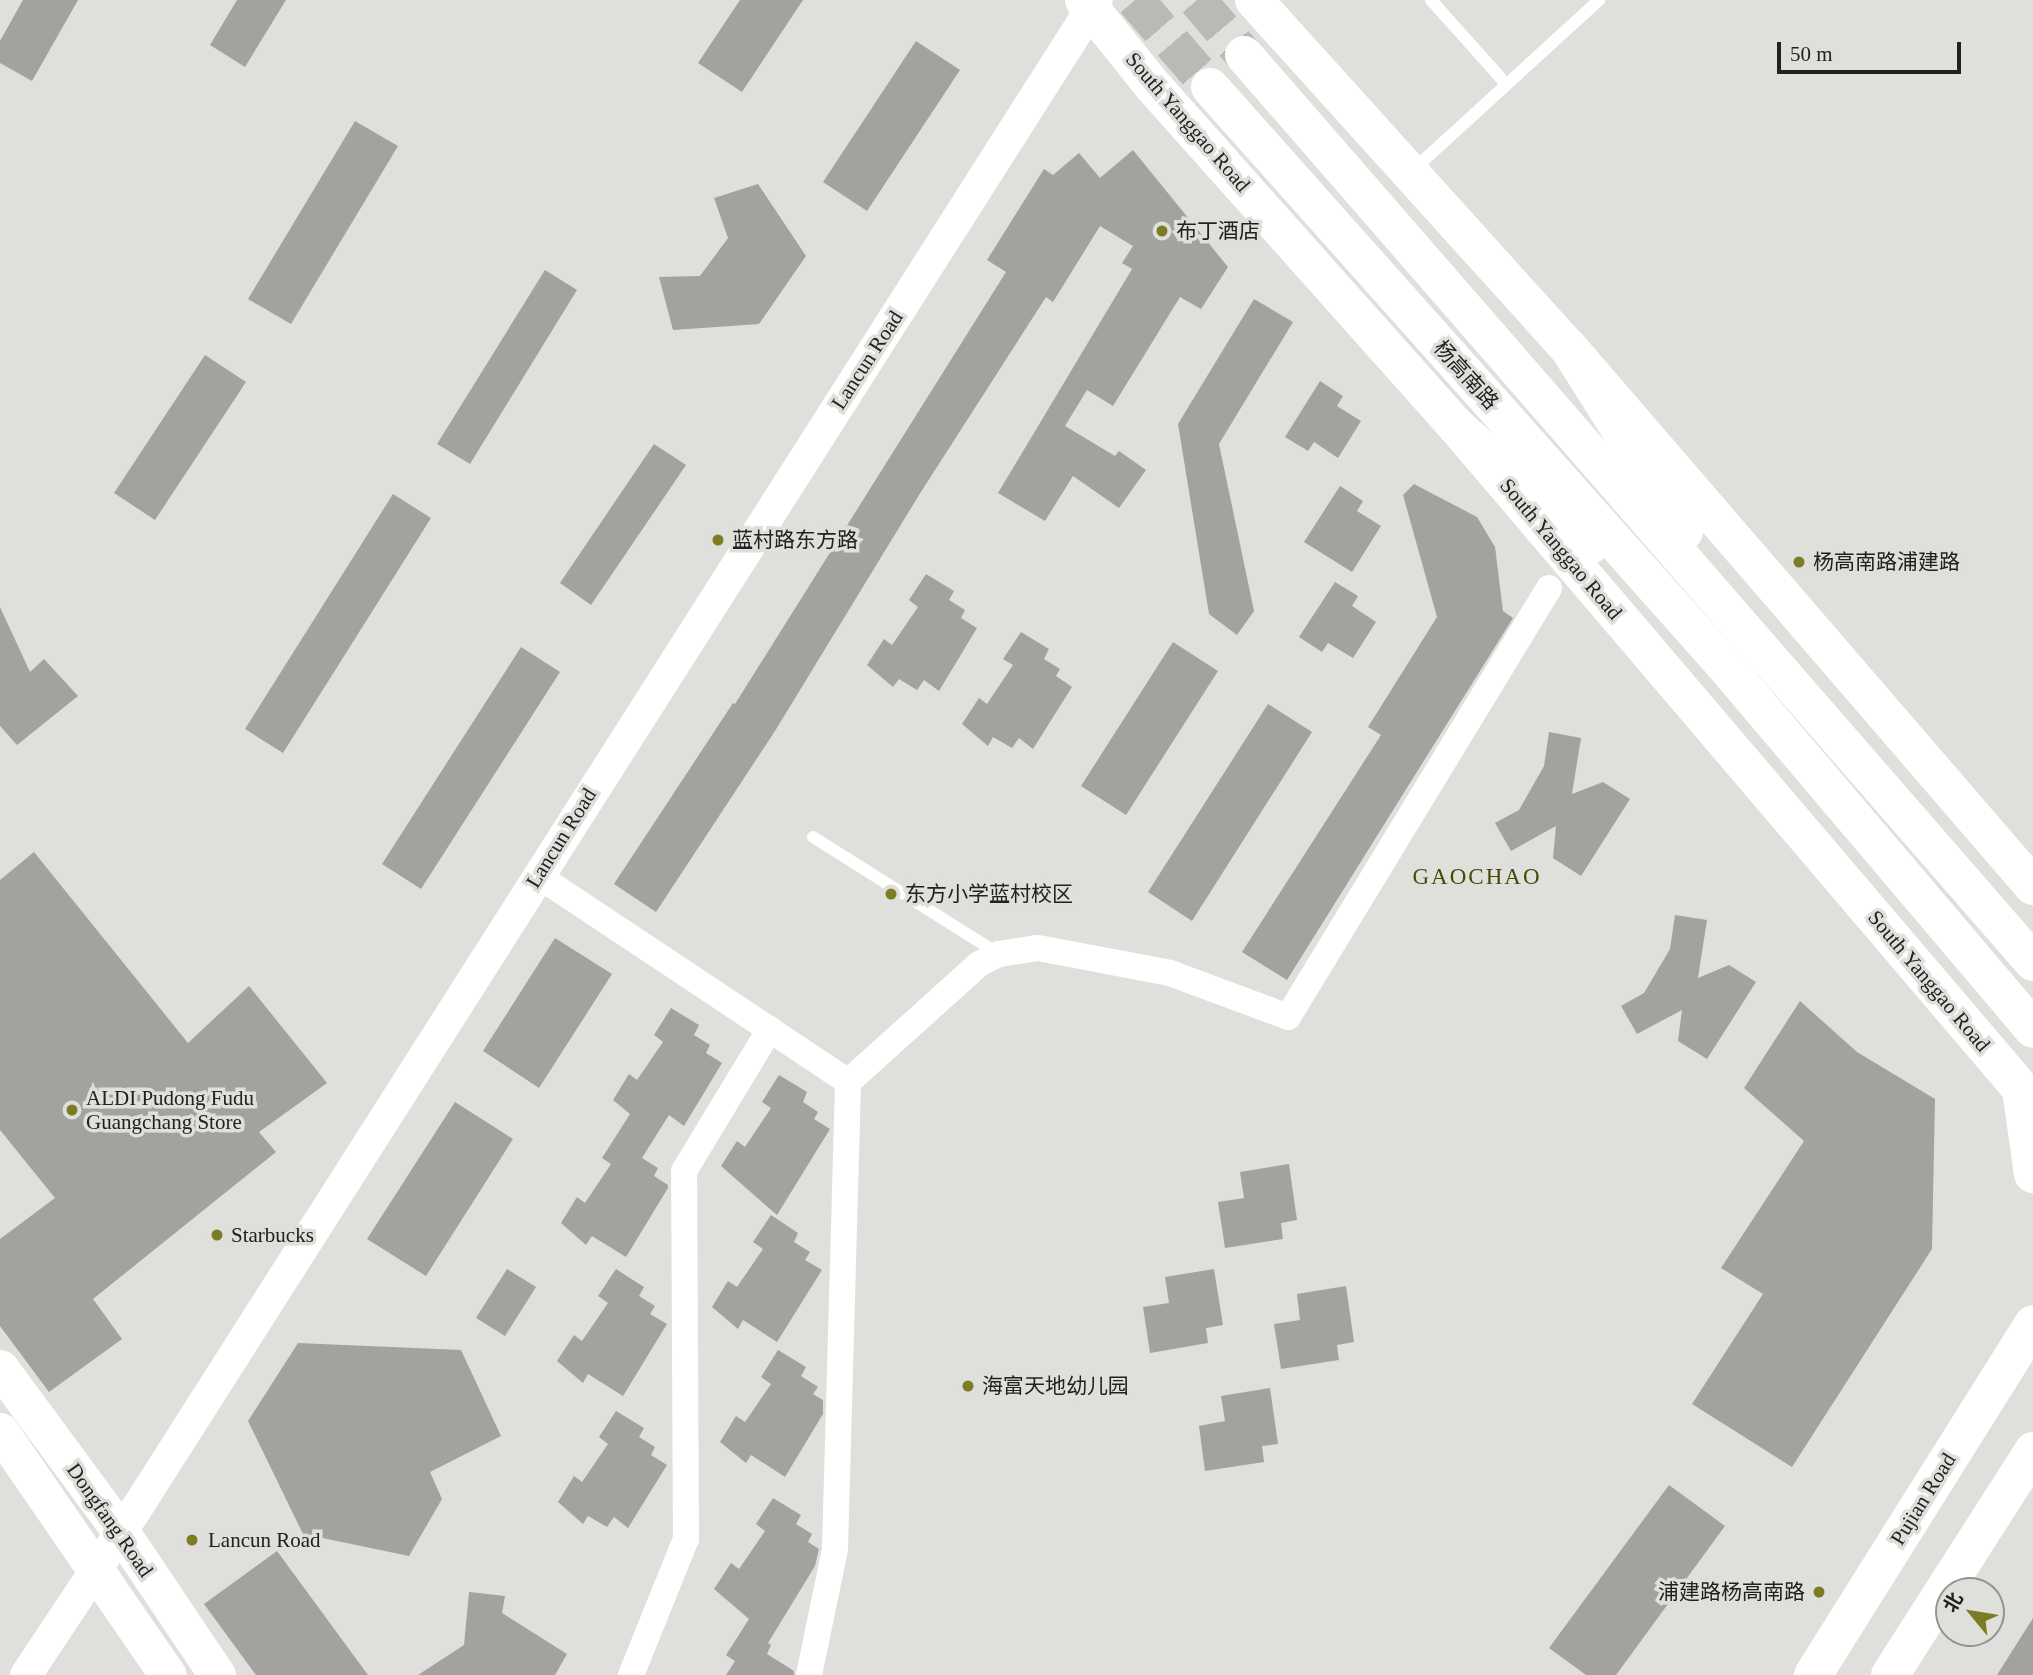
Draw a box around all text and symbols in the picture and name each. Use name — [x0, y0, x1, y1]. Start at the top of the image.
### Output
scale bar — [1781, 28, 1965, 72]
text: 50 m — [1790, 42, 1833, 66]
street label: South Yanggao Road — [1120, 47, 1256, 197]
place label: 布丁酒店 — [1176, 218, 1260, 244]
marker: 布丁酒店 — [1154, 223, 1170, 239]
street label: Lancun Road — [826, 306, 908, 414]
street label: 杨高南路 — [1429, 335, 1503, 415]
street label: South Yanggao Road — [1494, 473, 1628, 625]
place label: 蓝村路东方路 — [732, 527, 858, 553]
marker: 蓝村路东方路 — [710, 532, 726, 548]
place label: 杨高南路浦建路 — [1813, 549, 1960, 575]
marker: 杨高南路浦建路 — [1791, 554, 1807, 570]
street label: Lancun Road — [520, 784, 602, 892]
district label: GAOCHAO — [1413, 863, 1541, 891]
place label: 东方小学蓝村校区 — [905, 881, 1073, 907]
marker: 东方小学蓝村校区 — [883, 886, 899, 902]
street label: South Yanggao Road — [1862, 905, 1996, 1057]
place label: ALDI Pudong Fudu Guangchang Store — [86, 1085, 254, 1135]
marker: ALDI Pudong Fudu Guangchang Store — [64, 1102, 80, 1118]
place label: Starbucks — [231, 1222, 314, 1248]
marker: Starbucks — [209, 1227, 225, 1243]
place label: 海富天地幼儿园 — [982, 1373, 1129, 1399]
marker: 海富天地幼儿园 — [960, 1378, 976, 1394]
street label: Pujian Road — [1885, 1449, 1961, 1549]
street label: Dongfang Road — [61, 1458, 159, 1582]
place label: Lancun Road — [208, 1527, 321, 1553]
marker: Lancun Road — [182, 1530, 202, 1550]
north arrow — [1935, 1577, 2005, 1647]
place label: 浦建路杨高南路 — [1658, 1579, 1805, 1605]
marker: 浦建路杨高南路 — [1811, 1584, 1827, 1600]
text: 北 — [1939, 1589, 1967, 1616]

